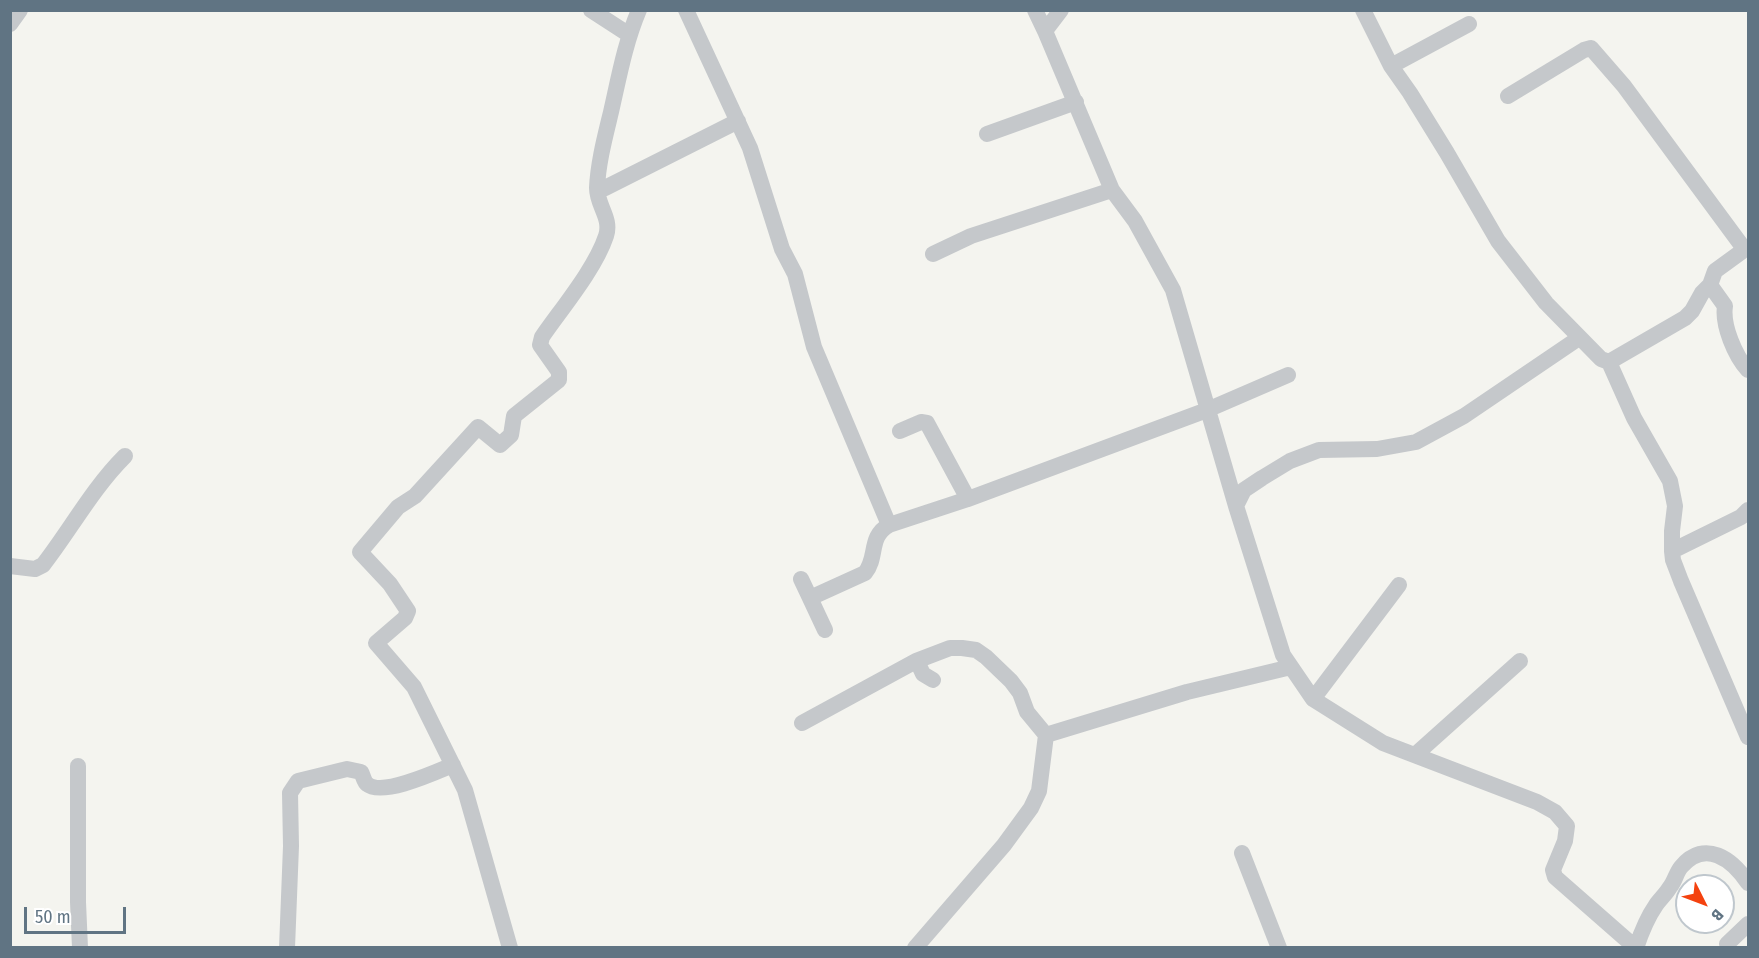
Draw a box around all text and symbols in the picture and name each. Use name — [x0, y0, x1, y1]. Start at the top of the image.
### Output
north arrow — [1675, 874, 1735, 934]
scale bar — [27, 895, 129, 933]
text: B — [1707, 905, 1727, 925]
text: 50 m — [35, 906, 71, 928]

